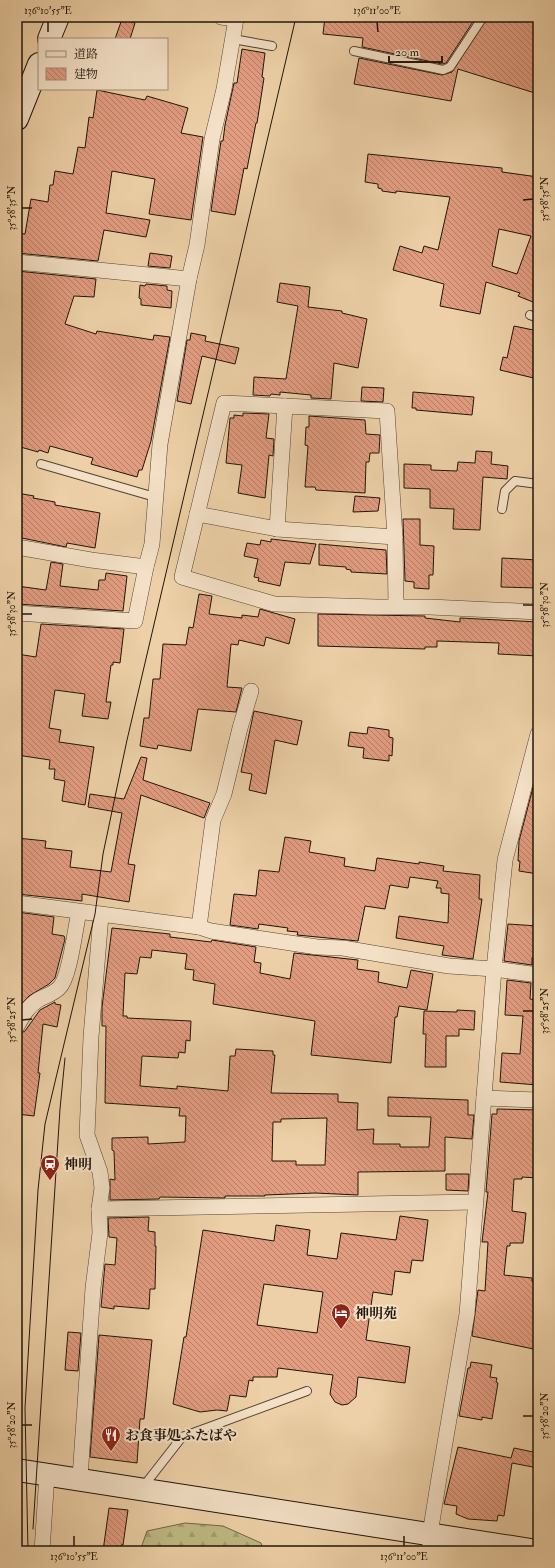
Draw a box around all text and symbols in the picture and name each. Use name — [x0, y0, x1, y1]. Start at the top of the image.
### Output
text: 136°10'55"E — [24, 5, 72, 17]
text: 136°11'00"E — [353, 5, 401, 17]
legend — [38, 38, 168, 90]
scale bar — [389, 38, 442, 64]
text: 20 m — [395, 45, 420, 60]
text: 道路 — [74, 47, 98, 62]
text: 建物 — [74, 67, 98, 82]
text: 35°58'35"N — [539, 176, 551, 221]
text: 35°58'35"N — [6, 185, 18, 230]
text: 35°58'30"N — [539, 582, 551, 628]
text: 35°58'30"N — [6, 591, 18, 637]
text: 35°58'25"N — [539, 988, 551, 1034]
text: 35°58'25"N — [6, 997, 18, 1043]
station icon: 神明 — [39, 1153, 61, 1181]
place label: 神明 — [64, 1156, 92, 1173]
hotel icon: 神明苑 — [330, 1302, 352, 1330]
place label: 神明苑 — [355, 1305, 397, 1322]
text: 35°58'20"N — [539, 1392, 551, 1439]
text: 35°58'20"N — [6, 1401, 18, 1448]
restaurant icon: お食事処ふたばや — [100, 1424, 122, 1452]
place label: お食事処ふたばや — [125, 1427, 237, 1444]
text: 136°10'55"E — [50, 1551, 98, 1563]
text: 136°11'00"E — [380, 1551, 428, 1563]

